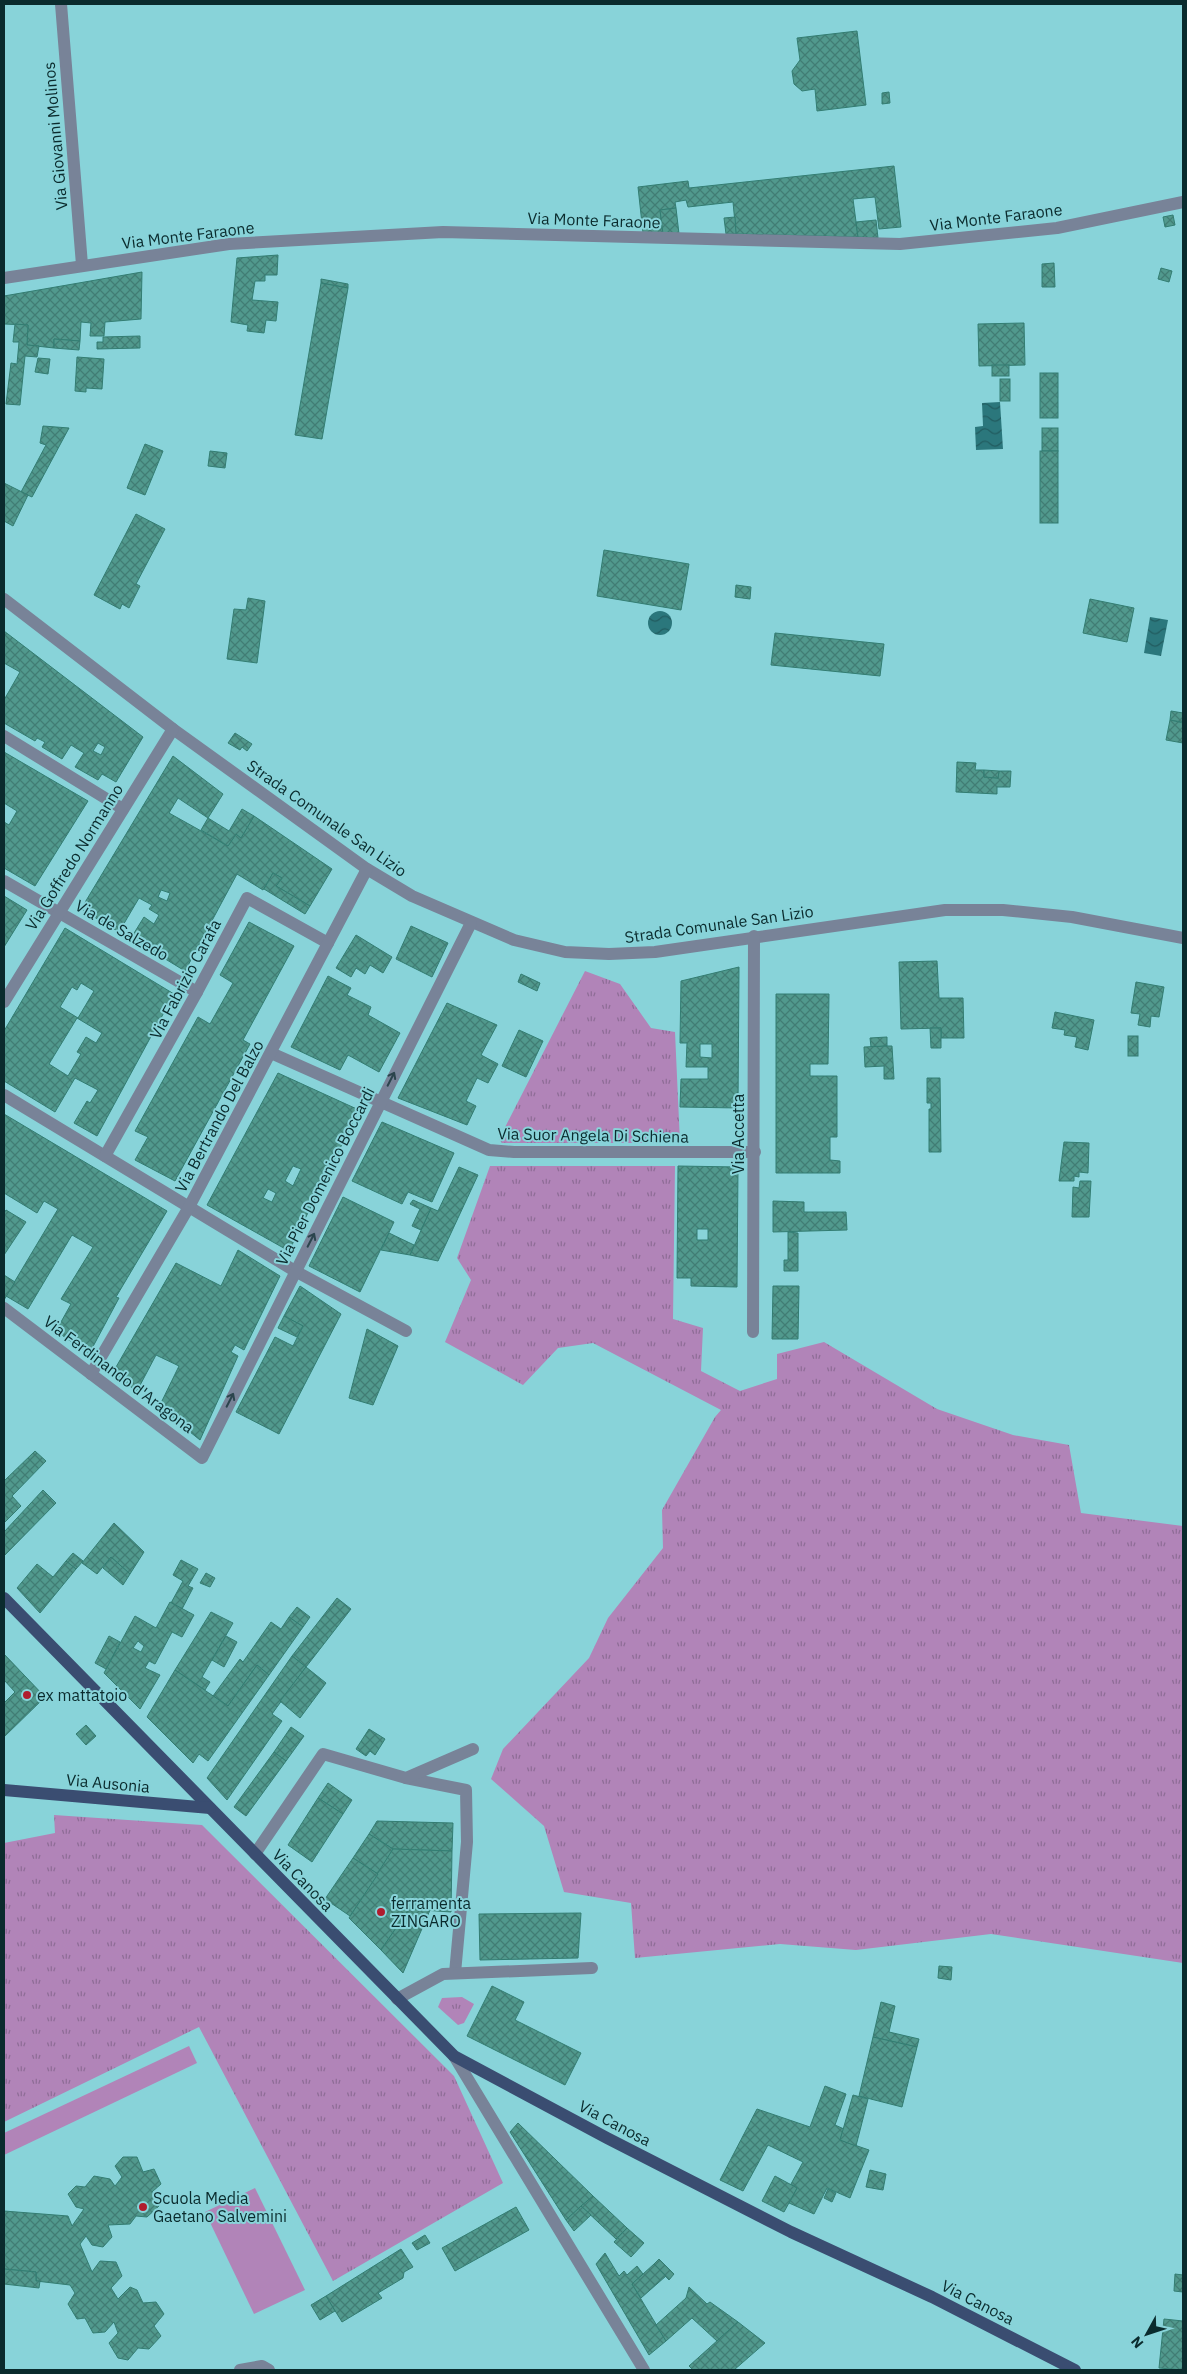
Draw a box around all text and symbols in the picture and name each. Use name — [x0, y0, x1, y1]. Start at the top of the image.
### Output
street label: Via Giovanni Molinos — [39, 61, 71, 211]
street label: Via Monte Faraone — [929, 199, 1064, 235]
street label: Via Monte Faraone — [527, 208, 661, 232]
street label: Via Monte Faraone — [121, 217, 256, 253]
street label: Strada Comunale San Lizio — [243, 755, 411, 881]
street label: Via Goffredo Normanno — [21, 780, 127, 934]
street label: Via de Salzedo — [72, 895, 172, 965]
street label: Strada Comunale San Lizio — [623, 901, 815, 947]
street label: Via Fabrizio Carafa — [145, 915, 225, 1042]
street label: Via Bertrando Del Balzo — [170, 1036, 268, 1196]
one-way arrow — [387, 1072, 396, 1087]
street label: Via Pier Domenico Boccardi — [271, 1084, 379, 1268]
street label: Via Accetta — [728, 1093, 748, 1174]
street label: Via Suor Angela Di Schiena — [497, 1123, 689, 1147]
one-way arrow — [307, 1233, 316, 1248]
street label: Via Ferdinando d'Aragona — [40, 1311, 198, 1437]
one-way arrow — [225, 1393, 235, 1408]
place label: ex mattatoio — [37, 1685, 127, 1705]
marker: ex mattatoio — [21, 1689, 33, 1701]
street label: Via Ausonia — [65, 1769, 151, 1797]
street label: Via Canosa — [268, 1845, 338, 1916]
place label: ferramenta ZINGARO — [391, 1893, 472, 1931]
marker: ferramenta ZINGARO — [375, 1906, 387, 1918]
street label: Via Canosa — [575, 2096, 655, 2151]
place label: Scuola Media Gaetano Salvemini — [153, 2188, 287, 2226]
marker: Scuola Media Gaetano Salvemini — [137, 2201, 149, 2213]
street label: Via Canosa — [938, 2275, 1018, 2329]
north arrow — [1122, 2309, 1172, 2359]
text: N — [1127, 2333, 1147, 2352]

